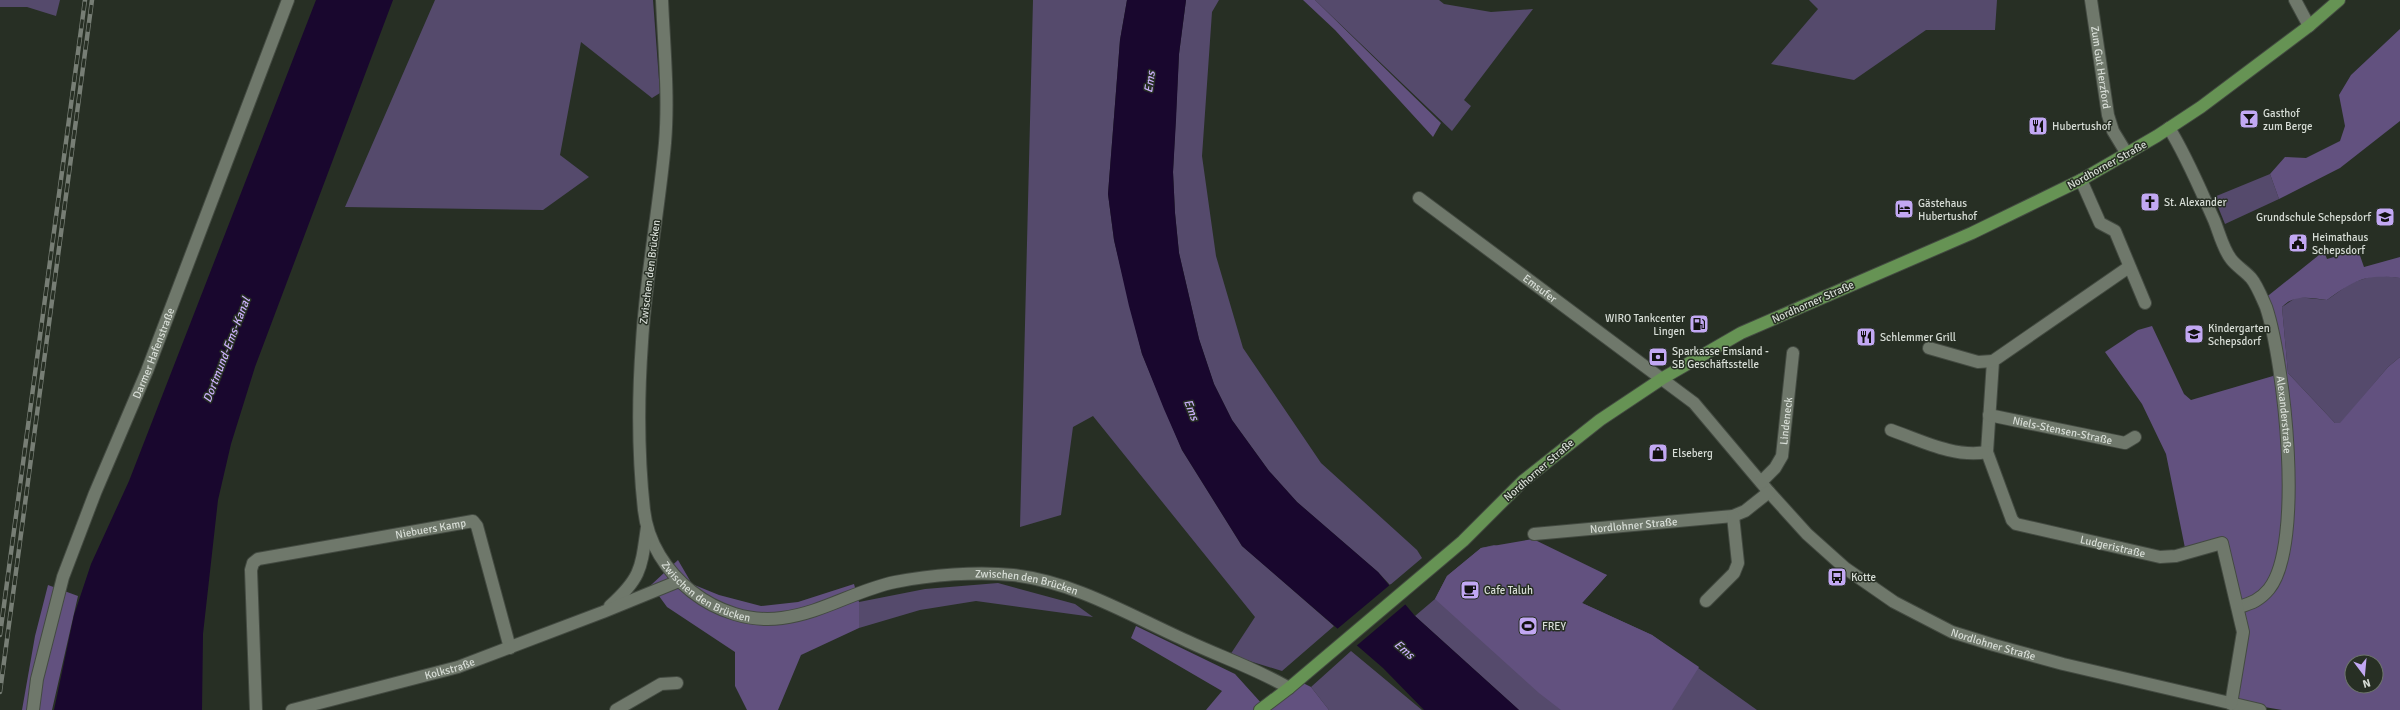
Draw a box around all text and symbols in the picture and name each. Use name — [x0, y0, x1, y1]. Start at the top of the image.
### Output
street label: Zum Gut Herzford — [2088, 25, 2114, 110]
water label: Ems — [1141, 69, 1159, 94]
place label: Gasthof zum Berge — [2263, 107, 2313, 133]
bar icon: Gasthof zum Berge — [2238, 108, 2260, 130]
restaurant icon: Hubertushof — [2027, 115, 2049, 137]
place label: Hubertushof — [2052, 120, 2112, 133]
street label: Nordhorner Straße — [2065, 138, 2149, 192]
church icon: St. Alexander — [2139, 191, 2161, 213]
place label: St. Alexander — [2164, 196, 2226, 209]
place label: Gästehaus Hubertushof — [1918, 197, 1978, 223]
hotel icon: Gästehaus Hubertushof — [1893, 198, 1915, 220]
school or university icon: Grundschule Schepsdorf — [2374, 206, 2396, 228]
place label: Grundschule Schepsdorf — [2256, 211, 2372, 224]
street label: Zwischen den Brücken — [637, 219, 663, 325]
place label: Heimathaus Schepsdorf — [2312, 231, 2369, 257]
public building icon: Heimathaus Schepsdorf — [2287, 232, 2309, 254]
street label: Emsufer — [1521, 271, 1560, 305]
street label: Nordhorner Straße — [1770, 278, 1856, 326]
water label: Dortmund-Ems-Kanal — [200, 294, 254, 405]
street label: Darmer Hafenstraße — [130, 306, 177, 400]
place label: WIRO Tankcenter Lingen — [1605, 312, 1685, 338]
fuel station icon: WIRO Tankcenter Lingen — [1688, 313, 1710, 335]
place label: Kindergarten Schepsdorf — [2208, 322, 2270, 348]
school or university icon: Kindergarten Schepsdorf — [2183, 323, 2205, 345]
restaurant icon: Schlemmer Grill — [1855, 326, 1877, 348]
place label: Schlemmer Grill — [1880, 331, 1956, 344]
place label: Sparkasse Emsland - SB Geschäftsstelle — [1672, 345, 1769, 371]
bank icon: Sparkasse Emsland - SB Geschäftsstelle — [1647, 346, 1669, 368]
street label: Alexanderstraße — [2274, 375, 2294, 454]
street label: Lindeneck — [1777, 396, 1795, 446]
water label: Ems — [1180, 397, 1203, 424]
street label: Niels-Stensen-Straße — [2011, 414, 2113, 447]
street label: Nordhorner Straße — [1501, 436, 1577, 504]
shop icon: Elseberg — [1647, 442, 1669, 464]
place label: Elseberg — [1672, 447, 1713, 460]
street label: Nordlohner Straße — [1589, 515, 1678, 535]
street label: Niebuers Kamp — [394, 516, 467, 541]
street label: Ludgeristraße — [2079, 532, 2147, 560]
street label: Zwischen den Brücken — [659, 559, 752, 624]
bus stop icon: Kotte — [1826, 566, 1848, 588]
street label: Zwischen den Brücken — [975, 567, 1080, 597]
place label: Kotte — [1851, 571, 1876, 584]
cafe icon: Cafe Taluh — [1459, 579, 1481, 601]
place label: Cafe Taluh — [1484, 584, 1533, 597]
sports icon: FREY — [1517, 615, 1539, 637]
place label: FREY — [1542, 620, 1567, 633]
street label: Nordlohner Straße — [1949, 626, 2037, 663]
water label: Ems — [1391, 637, 1418, 664]
north arrow — [2344, 654, 2384, 694]
street label: Kolkstraße — [423, 655, 476, 682]
text: N — [2361, 676, 2372, 690]

